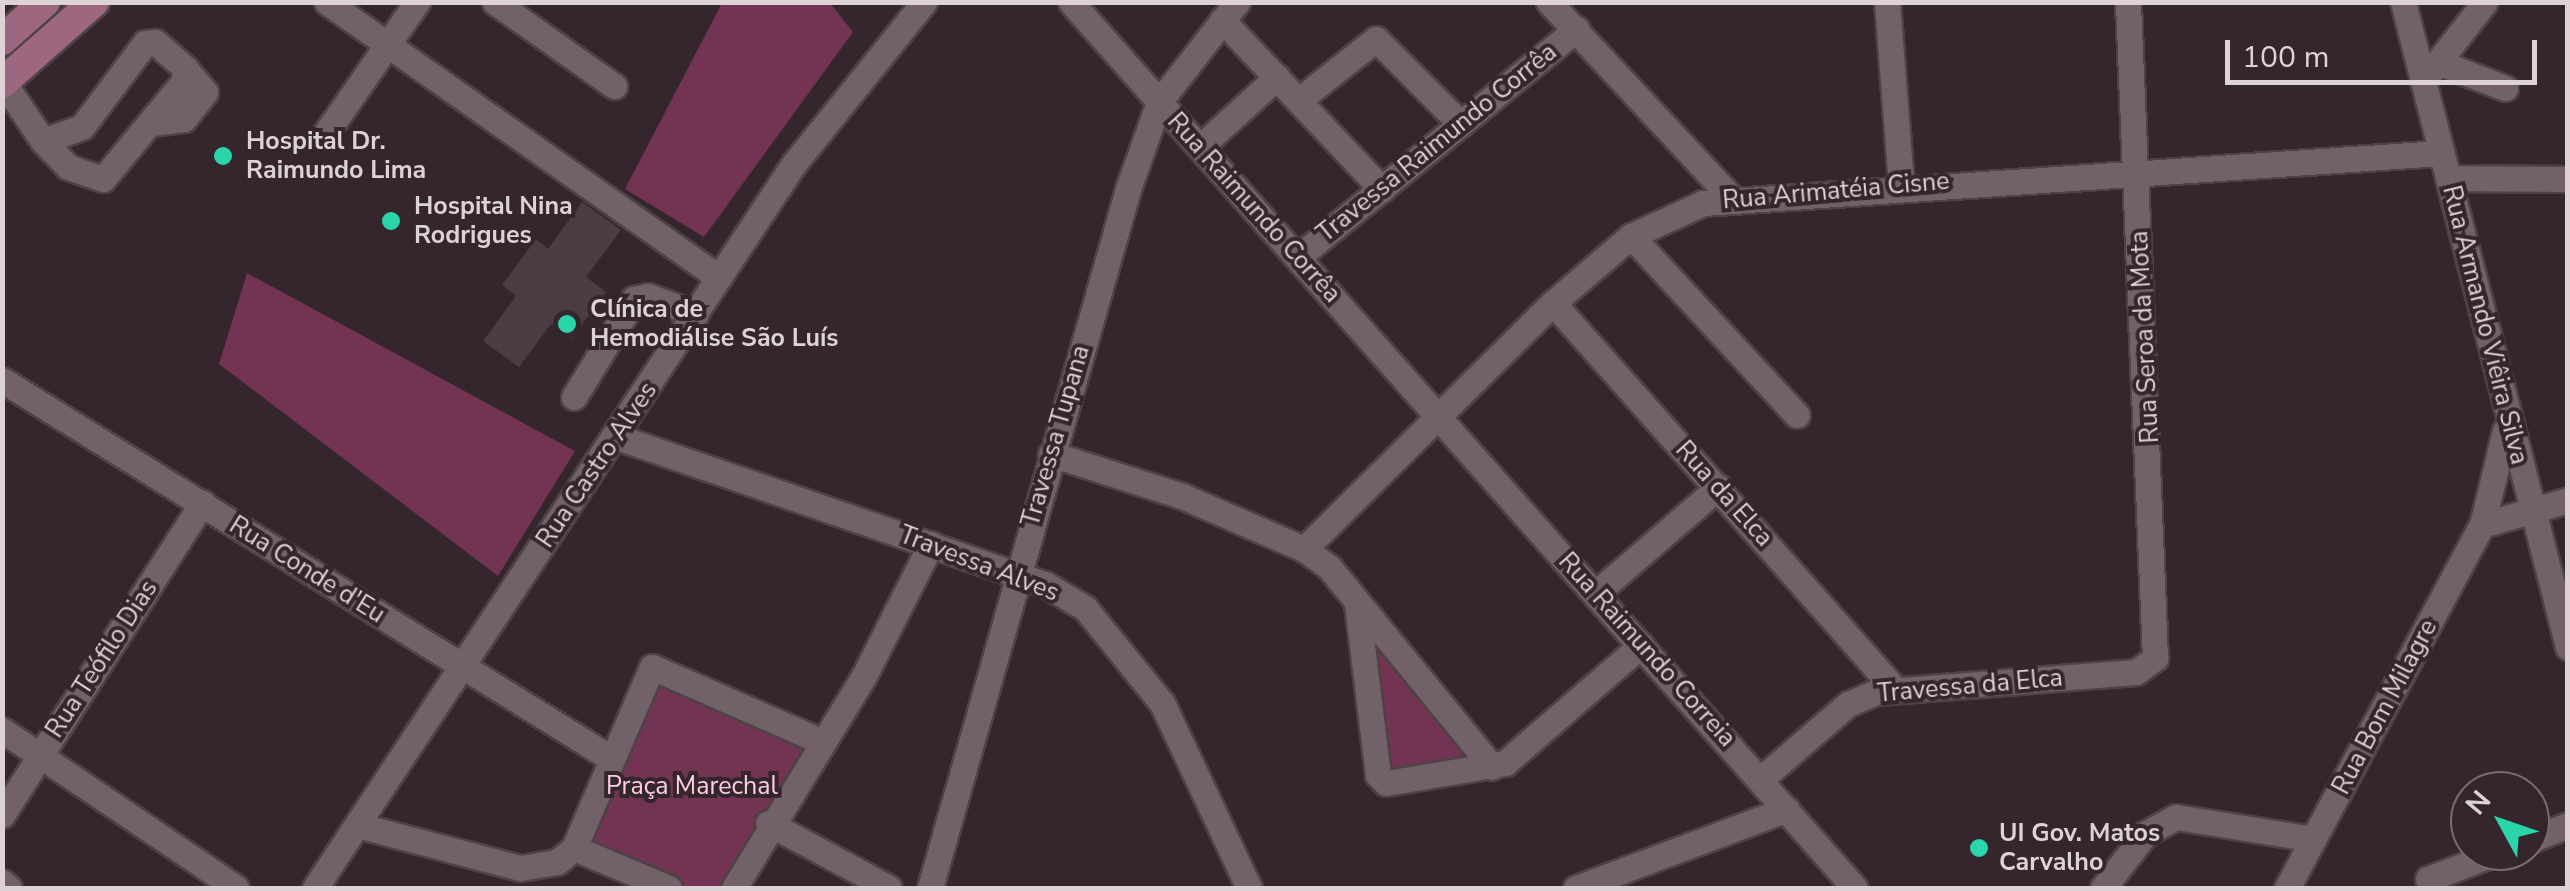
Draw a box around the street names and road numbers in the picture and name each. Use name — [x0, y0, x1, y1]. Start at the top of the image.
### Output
street label: Travessa Raimundo Corrêa — [1311, 37, 1563, 249]
street label: Rua Raimundo Corrêa — [1161, 107, 1347, 309]
street label: Rua Arimatéia Cisne — [1721, 166, 1951, 216]
street label: Rua Armando Viêira Silva — [2436, 183, 2534, 467]
street label: Rua Seroa da Mota — [2124, 230, 2166, 444]
street label: Travessa Tupana — [1016, 342, 1096, 530]
street label: Rua Castro Alves — [531, 377, 663, 553]
street label: Rua da Elca — [1669, 435, 1779, 553]
street label: Rua Conde d'Eu — [224, 510, 390, 630]
street label: Travessa Alves — [895, 520, 1063, 608]
street label: Rua Raimundo Correia — [1552, 547, 1742, 753]
street label: Rua Teófilo Dias — [40, 575, 164, 743]
street label: Rua Bom Milagre — [2326, 614, 2444, 800]
street label: Travessa da Elca — [1876, 663, 2064, 709]

